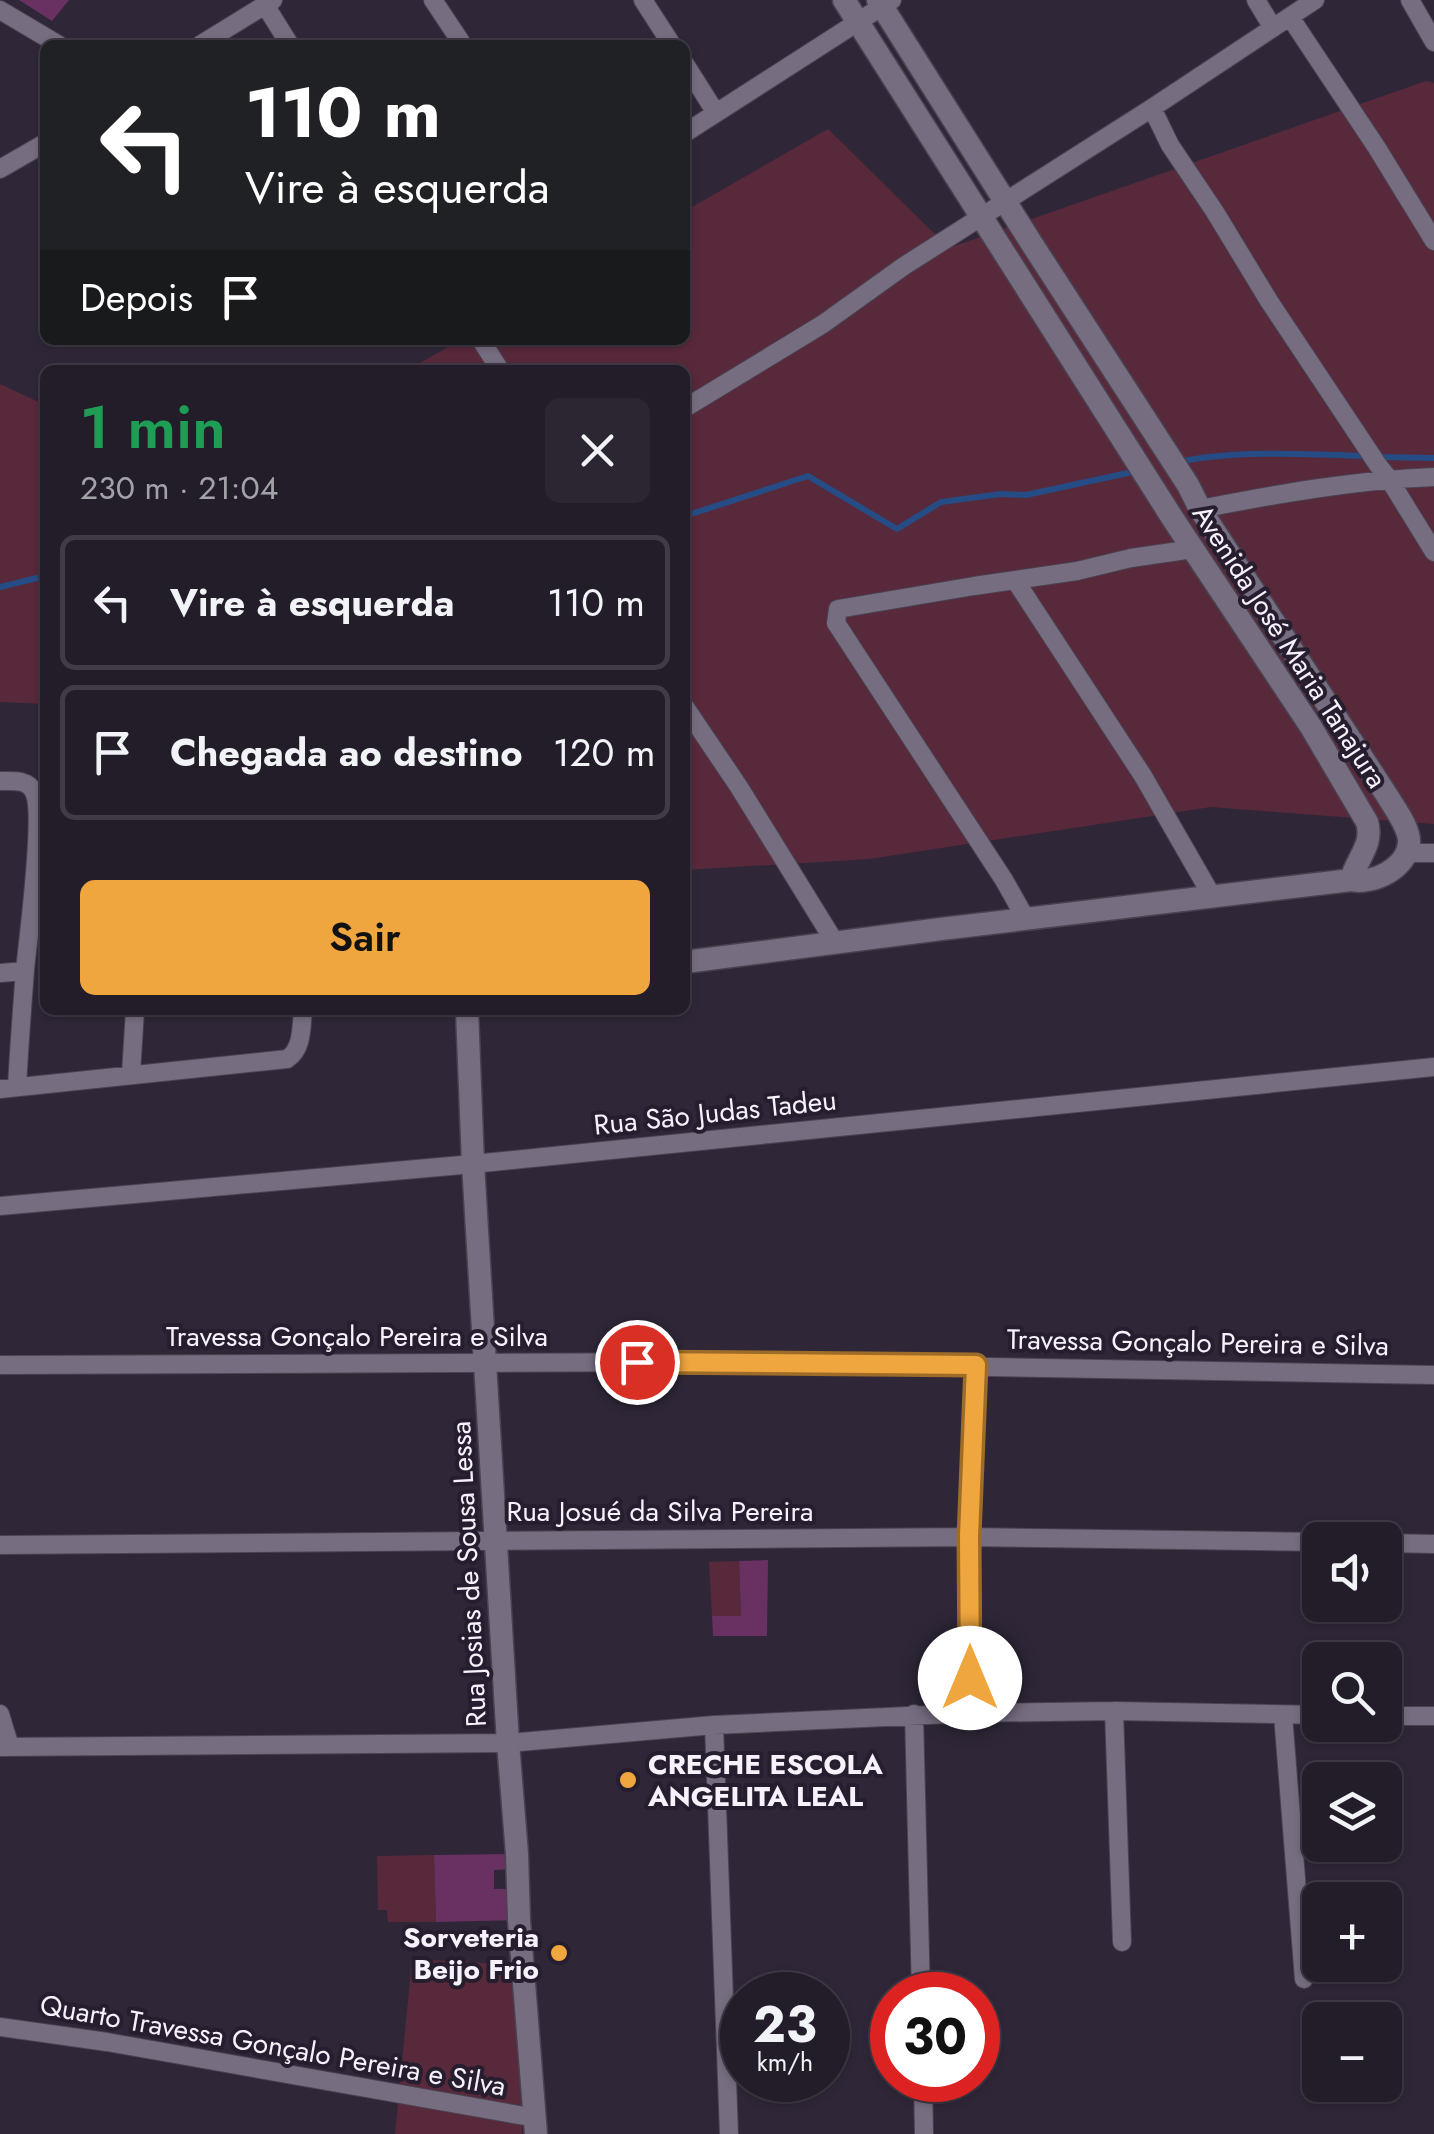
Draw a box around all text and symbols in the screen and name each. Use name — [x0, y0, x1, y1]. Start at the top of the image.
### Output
text: 110 m — [245, 62, 441, 163]
icon: left — [80, 80, 210, 210]
text: Vire à esquerda — [245, 155, 550, 220]
text: Depois — [80, 270, 193, 325]
icon: arrive — [213, 270, 268, 325]
text: 1 min — [80, 384, 226, 471]
button: close — [545, 398, 650, 503]
text: 230 m · 21:04 — [80, 465, 278, 511]
street label: Avenida José Maria Tanajura — [1182, 496, 1397, 796]
icon: left — [85, 575, 140, 630]
text: Vire à esquerda — [170, 575, 454, 630]
text: 110 m — [547, 575, 645, 630]
icon: arrive — [85, 725, 140, 780]
text: Chegada ao destino — [170, 725, 523, 780]
text: 120 m — [553, 725, 655, 780]
button: Sair — [80, 880, 650, 995]
street label: Rua São Judas Tadeu — [591, 1079, 839, 1146]
street label: Travessa Gonçalo Pereira e Silva — [166, 1316, 548, 1357]
street label: Travessa Gonçalo Pereira e Silva — [1007, 1319, 1389, 1366]
pin — [595, 1320, 680, 1405]
icon: arrive — [610, 1335, 665, 1390]
street label: Rua Josias de Sousa Lessa — [440, 1420, 497, 1728]
street label: Rua Josué da Silva Pereira — [506, 1491, 814, 1532]
map controls — [1302, 1522, 1402, 2102]
button: sound — [1302, 1522, 1402, 1622]
position arrow — [918, 1626, 1022, 1730]
button: search — [1302, 1642, 1402, 1742]
place label: CRECHE ESCOLA ANGELITA LEAL — [647, 1744, 883, 1817]
button: layers — [1302, 1762, 1402, 1862]
marker: CRECHE ESCOLA ANGELITA LEAL — [617, 1769, 639, 1791]
button: + — [1302, 1882, 1402, 1982]
place label: Sorveteria Beijo Frio — [403, 1917, 539, 1990]
marker: Sorveteria Beijo Frio — [548, 1942, 570, 1964]
speed limit sign: 30 — [870, 1972, 1000, 2102]
street label: Quarto Travessa Gonçalo Pereira e Silva — [37, 1984, 509, 2107]
text: 23 — [753, 1988, 817, 2061]
button: − — [1302, 2002, 1402, 2102]
text: km/h — [757, 2044, 813, 2080]

